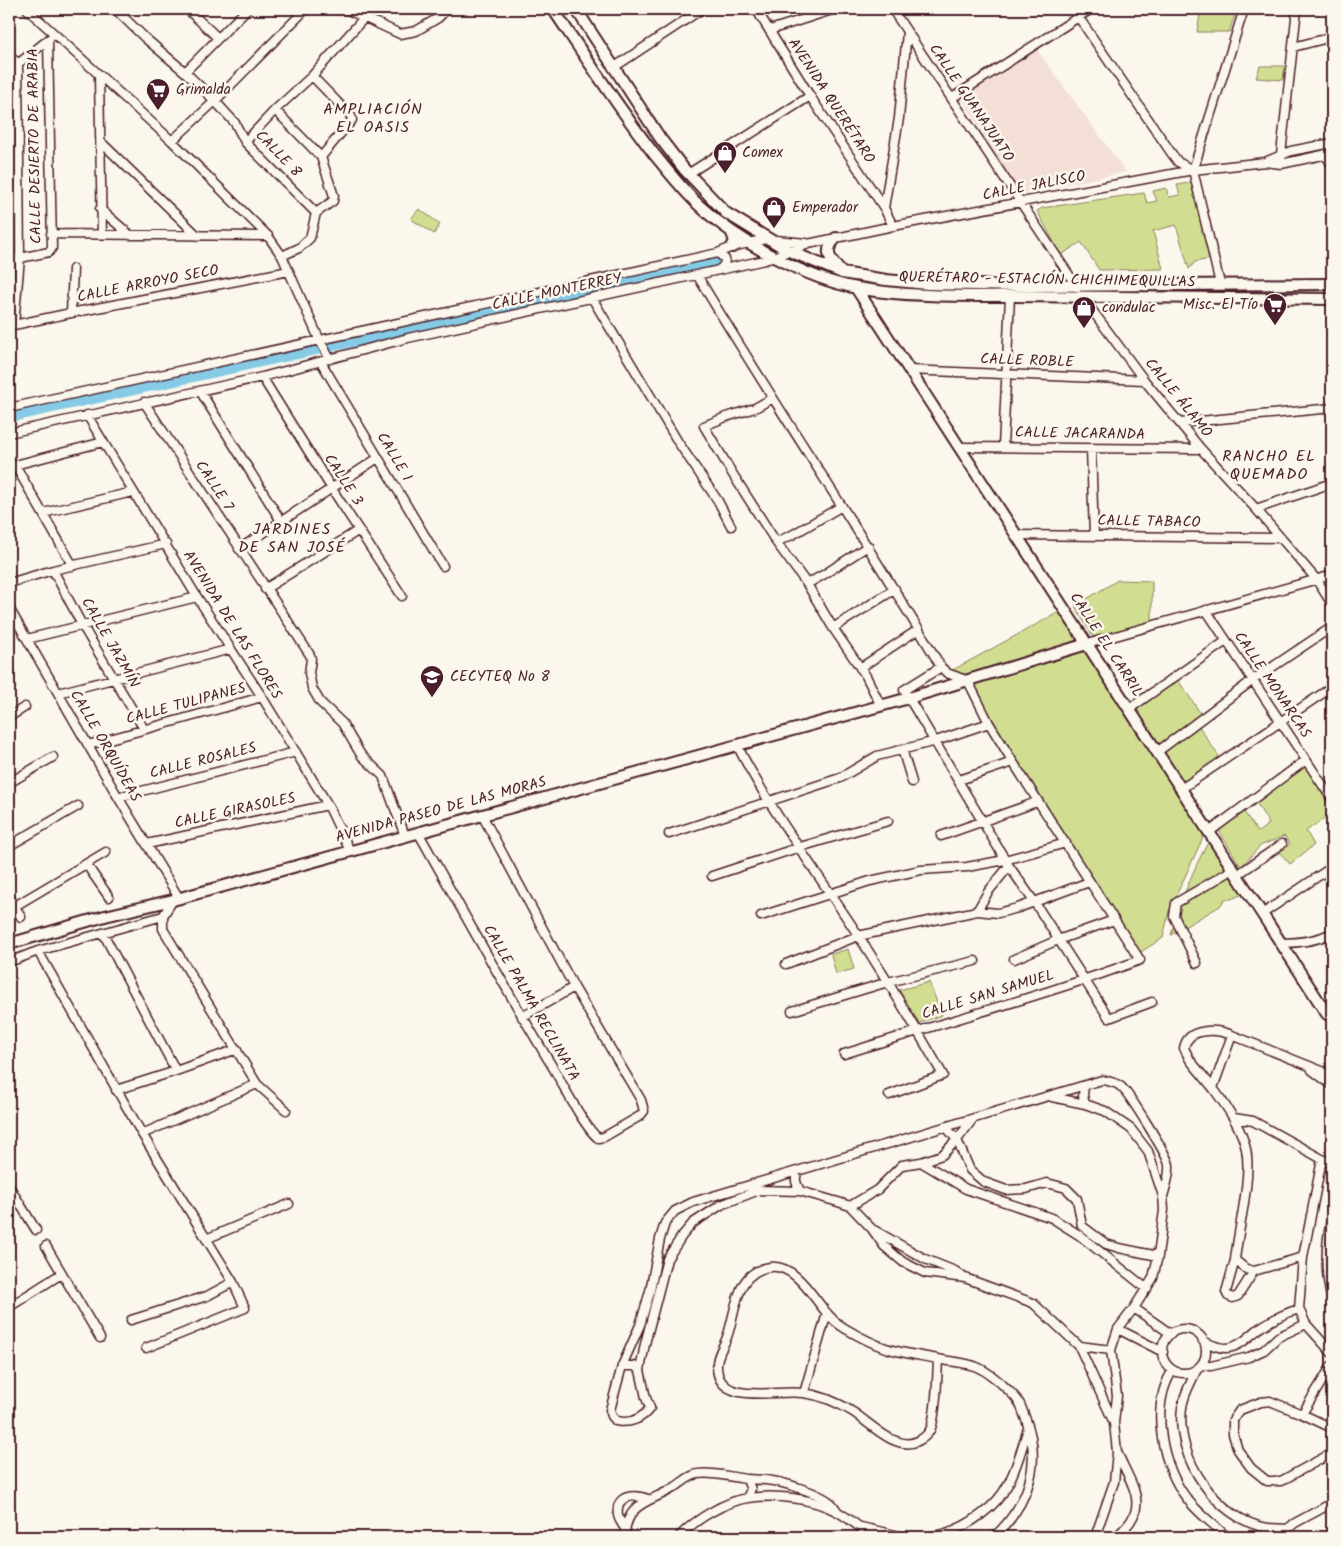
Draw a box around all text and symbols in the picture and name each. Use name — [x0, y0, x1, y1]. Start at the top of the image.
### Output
street label: AVENIDA QUERÉTARO — [781, 33, 881, 169]
street label: CALLE GUANAJUATO — [922, 39, 1020, 167]
street label: CALLE DESIERTO DE ARABIA — [21, 48, 49, 244]
supermarket icon: Grimalda — [145, 77, 171, 111]
place label: Grimalda — [176, 78, 231, 102]
district label: AMPLIACIÓN EL OASIS — [323, 97, 423, 140]
street label: CALLE 8 — [249, 125, 308, 184]
shop icon: Comex — [712, 140, 738, 174]
place label: Comex — [742, 141, 783, 165]
street label: CALLE JALISCO — [980, 164, 1088, 208]
shop icon: Emperador — [761, 195, 787, 229]
place label: Emperador — [792, 196, 859, 220]
street label: CALLE ARROYO SECO — [75, 258, 221, 310]
street label: QUERÉTARO - ESTACIÓN CHICHIMEQUILLAS — [899, 265, 1195, 295]
street label: CALLE MONTERREY — [490, 266, 625, 317]
supermarket icon: Misc. El Tío — [1262, 292, 1288, 326]
place label: Misc. El Tío — [1183, 293, 1258, 317]
shop icon: condulac — [1071, 295, 1097, 329]
place label: condulac — [1102, 296, 1156, 320]
street label: CALLE ROBLE — [980, 347, 1075, 375]
street label: CALLE ÁLAMO — [1138, 353, 1218, 443]
street label: CALLE JACARANDA — [1015, 421, 1145, 447]
street label: CALLE 1 — [370, 428, 418, 487]
district label: RANCHO EL QUEMADO — [1222, 444, 1316, 487]
street label: CALLE 3 — [317, 449, 369, 511]
street label: CALLE 7 — [189, 456, 240, 517]
street label: CALLE TABACO — [1097, 509, 1201, 535]
district label: JARDINES DE SAN JOSÉ — [238, 517, 346, 560]
street label: AVENIDA DE LAS FLORES — [176, 546, 288, 704]
street label: CALLE EL CARRIL — [1063, 588, 1149, 702]
street label: CALLE JAZMÍN — [74, 593, 146, 693]
street label: CALLE MONARCAS — [1227, 627, 1317, 743]
school or university icon: CECYTEQ No 8 — [419, 664, 445, 698]
place label: CECYTEQ No 8 — [450, 665, 551, 689]
street label: CALLE TULIPANES — [123, 676, 249, 732]
street label: CALLE ORQUÍDEAS — [63, 685, 147, 807]
street label: CALLE ROSALES — [147, 736, 259, 786]
street label: AVENIDA PASEO DE LAS MORAS — [333, 770, 549, 850]
street label: CALLE GIRASOLES — [172, 786, 298, 836]
street label: CALLE PALMA RECLINATA — [476, 920, 586, 1086]
street label: CALLE SAN SAMUEL — [919, 963, 1057, 1027]

